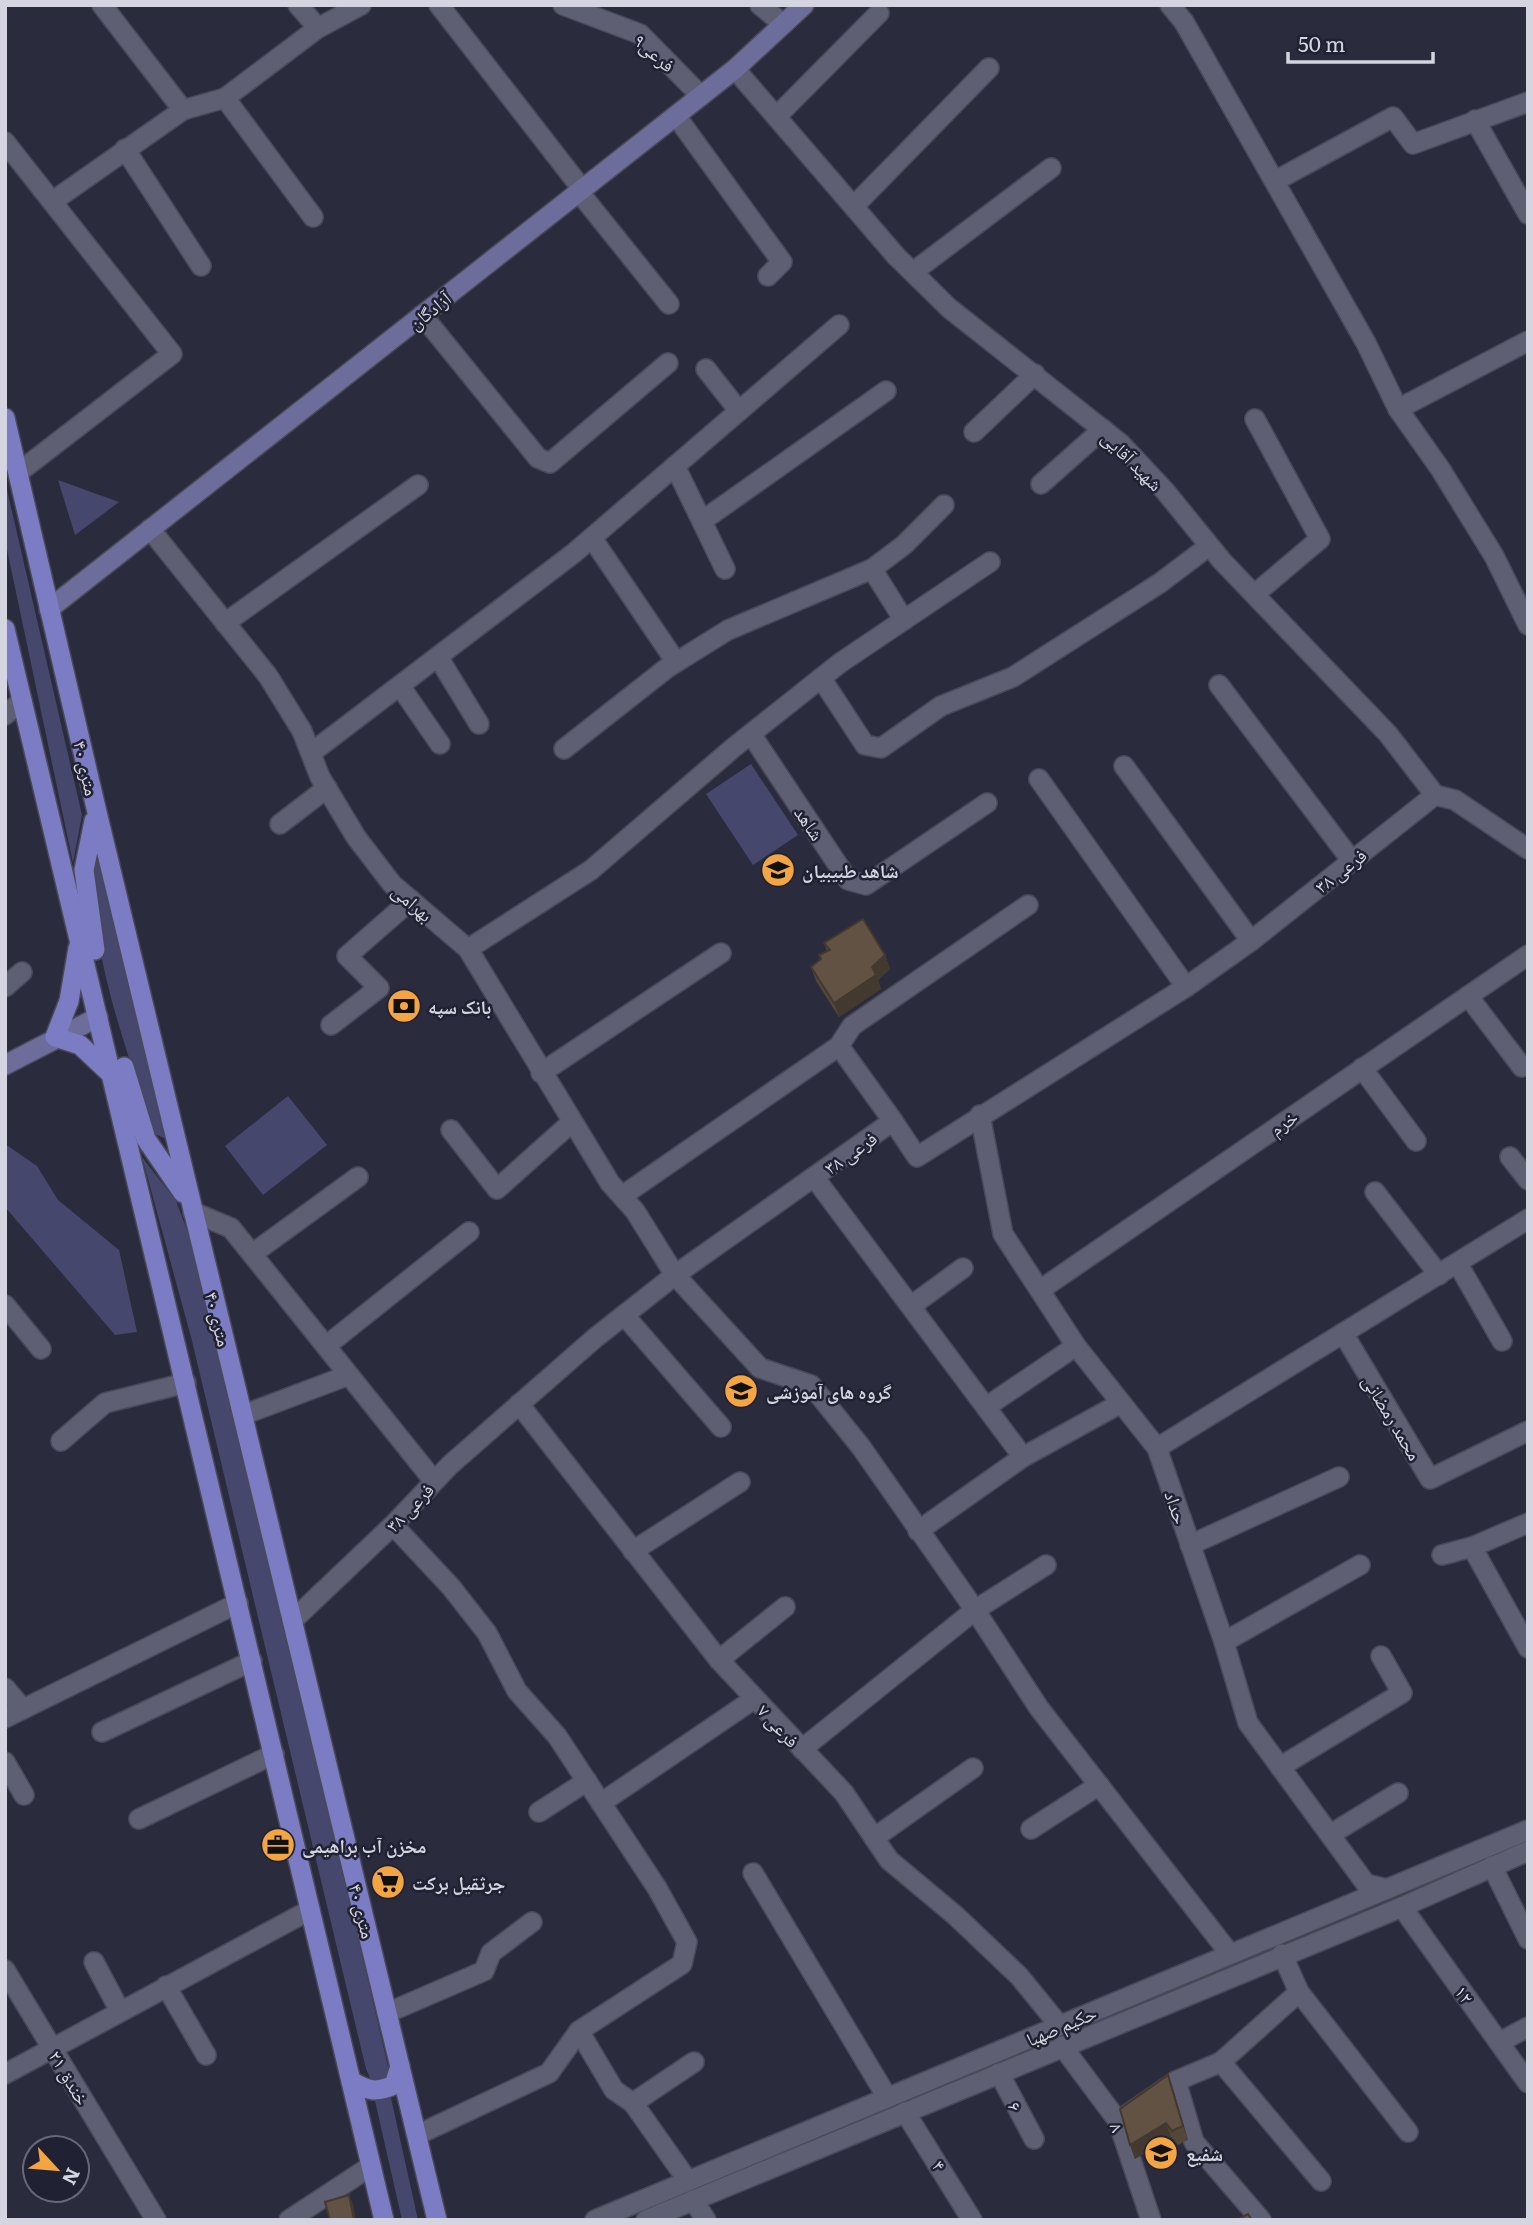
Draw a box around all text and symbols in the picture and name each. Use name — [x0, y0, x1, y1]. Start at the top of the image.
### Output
scale bar — [1288, 21, 1433, 65]
street label: فرعی۹ — [628, 26, 682, 78]
text: 50 m — [1298, 27, 1345, 58]
street label: آزادگان — [401, 283, 457, 336]
street label: شهید آقایی — [1096, 423, 1170, 497]
street label: ۴۰ متری — [67, 738, 107, 798]
street label: شاهد — [788, 800, 832, 846]
street label: فرعی ۳۸ — [1308, 841, 1372, 899]
school or university icon: شاهد طبیبیان — [759, 851, 797, 889]
place label: شاهد طبیبیان — [802, 856, 898, 884]
street label: بهرامی — [386, 876, 440, 928]
bank icon: بانک سپه — [385, 987, 423, 1025]
place label: بانک سپه — [428, 992, 491, 1020]
street label: خرم — [1263, 1102, 1304, 1143]
street label: فرعی ۳۸ — [818, 1124, 882, 1180]
street label: ۴۰ متری — [199, 1289, 239, 1349]
street label: محمد رمضانی — [1356, 1369, 1430, 1465]
school or university icon: گروه های آموزشی — [722, 1372, 760, 1410]
place label: گروه های آموزشی — [766, 1377, 892, 1405]
street label: فرعی ۳۸ — [378, 1476, 440, 1538]
street label: حداد — [1158, 1487, 1196, 1527]
street label: فرعی ۷ — [751, 1697, 807, 1753]
office icon: مخزن آب براهیمی — [259, 1826, 297, 1864]
place label: مخزن آب براهیمی — [302, 1831, 427, 1859]
supermarket icon: جرثقیل برکت — [369, 1863, 407, 1901]
place label: جرثقیل برکت — [412, 1868, 505, 1896]
street label: ۴۰ متری — [343, 1881, 383, 1941]
street label: ۱۲ — [1449, 1979, 1481, 2009]
street label: حکیم صهبا — [1021, 1998, 1101, 2052]
street label: ۲۱ خندق — [43, 2044, 97, 2110]
street label: ۶ — [1002, 2096, 1030, 2116]
street label: ۸ — [1103, 2118, 1133, 2137]
north arrow — [21, 2134, 91, 2204]
school or university icon: شفیع — [1142, 2134, 1180, 2172]
place label: شفیع — [1186, 2139, 1223, 2167]
street label: ۴ — [926, 2154, 954, 2176]
text: N — [56, 2164, 88, 2190]

